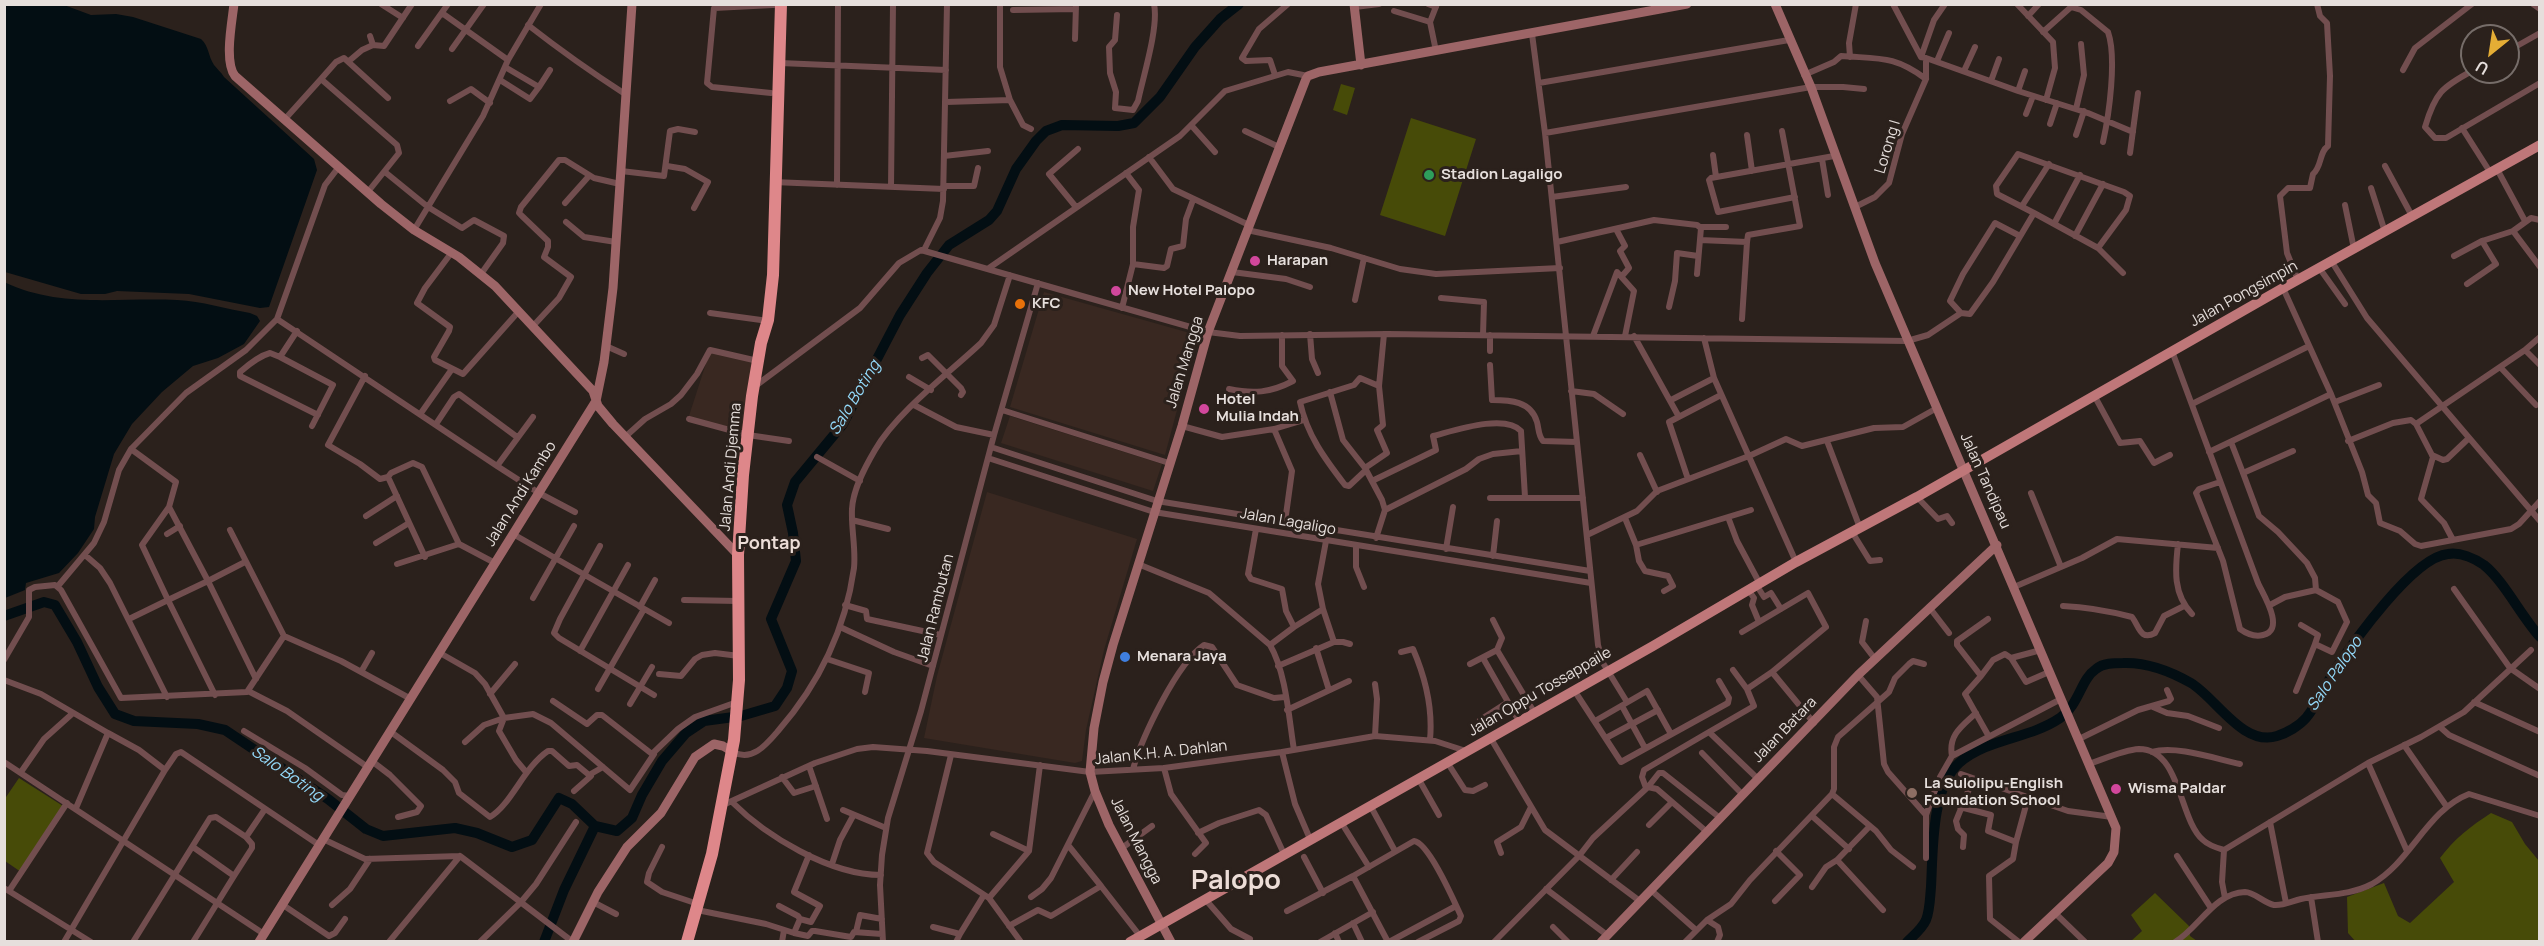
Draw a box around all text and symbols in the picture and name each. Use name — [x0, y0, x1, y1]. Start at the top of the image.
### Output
north arrow — [2460, 24, 2520, 84]
text: U — [2472, 55, 2492, 80]
street label: Lorong I — [1871, 118, 1905, 176]
place label: Stadion Lagaligo — [1441, 166, 1563, 184]
marker: Stadion Lagaligo — [1422, 168, 1436, 182]
place label: Harapan — [1267, 252, 1328, 270]
marker: Harapan — [1248, 254, 1262, 268]
street label: Jalan Pongsimpin — [2187, 257, 2301, 331]
place label: New Hotel Palopo — [1128, 282, 1255, 300]
marker: New Hotel Palopo — [1109, 284, 1123, 298]
place label: KFC — [1032, 295, 1061, 313]
marker: KFC — [1013, 297, 1027, 311]
street label: Jalan Mangga — [1163, 314, 1207, 410]
water label: Salo Boting — [825, 357, 885, 439]
place label: Hotel Mulia Indah — [1216, 391, 1299, 426]
street label: Jalan Andi Djemma — [716, 402, 746, 532]
marker: Hotel Mulia Indah — [1197, 402, 1211, 416]
street label: Jalan Tandipau — [1956, 430, 2014, 532]
street label: Jalan Andi Kambo — [481, 438, 561, 550]
street label: Jalan Lagaligo — [1239, 505, 1337, 539]
district label: Pontap — [738, 533, 800, 555]
street label: Jalan Rambutan — [914, 552, 958, 664]
water label: Salo Palopo — [2303, 633, 2367, 715]
street label: Jalan Oppu Tossappaile — [1465, 644, 1615, 740]
place label: Menara Jaya — [1137, 648, 1227, 666]
marker: Menara Jaya — [1118, 650, 1132, 664]
street label: Jalan Batara — [1749, 693, 1821, 767]
street label: Jalan K.H. A. Dahlan — [1094, 737, 1228, 769]
water label: Salo Boting — [247, 742, 327, 806]
place label: La Sulolipu-English Foundation School — [1924, 775, 2063, 810]
place label: Wisma Paldar — [2128, 780, 2226, 798]
marker: Wisma Paldar — [2109, 782, 2123, 796]
marker: La Sulolipu-English Foundation School — [1905, 786, 1919, 800]
street label: Jalan Mangga — [1106, 795, 1166, 887]
district label: Palopo — [1191, 865, 1281, 897]

